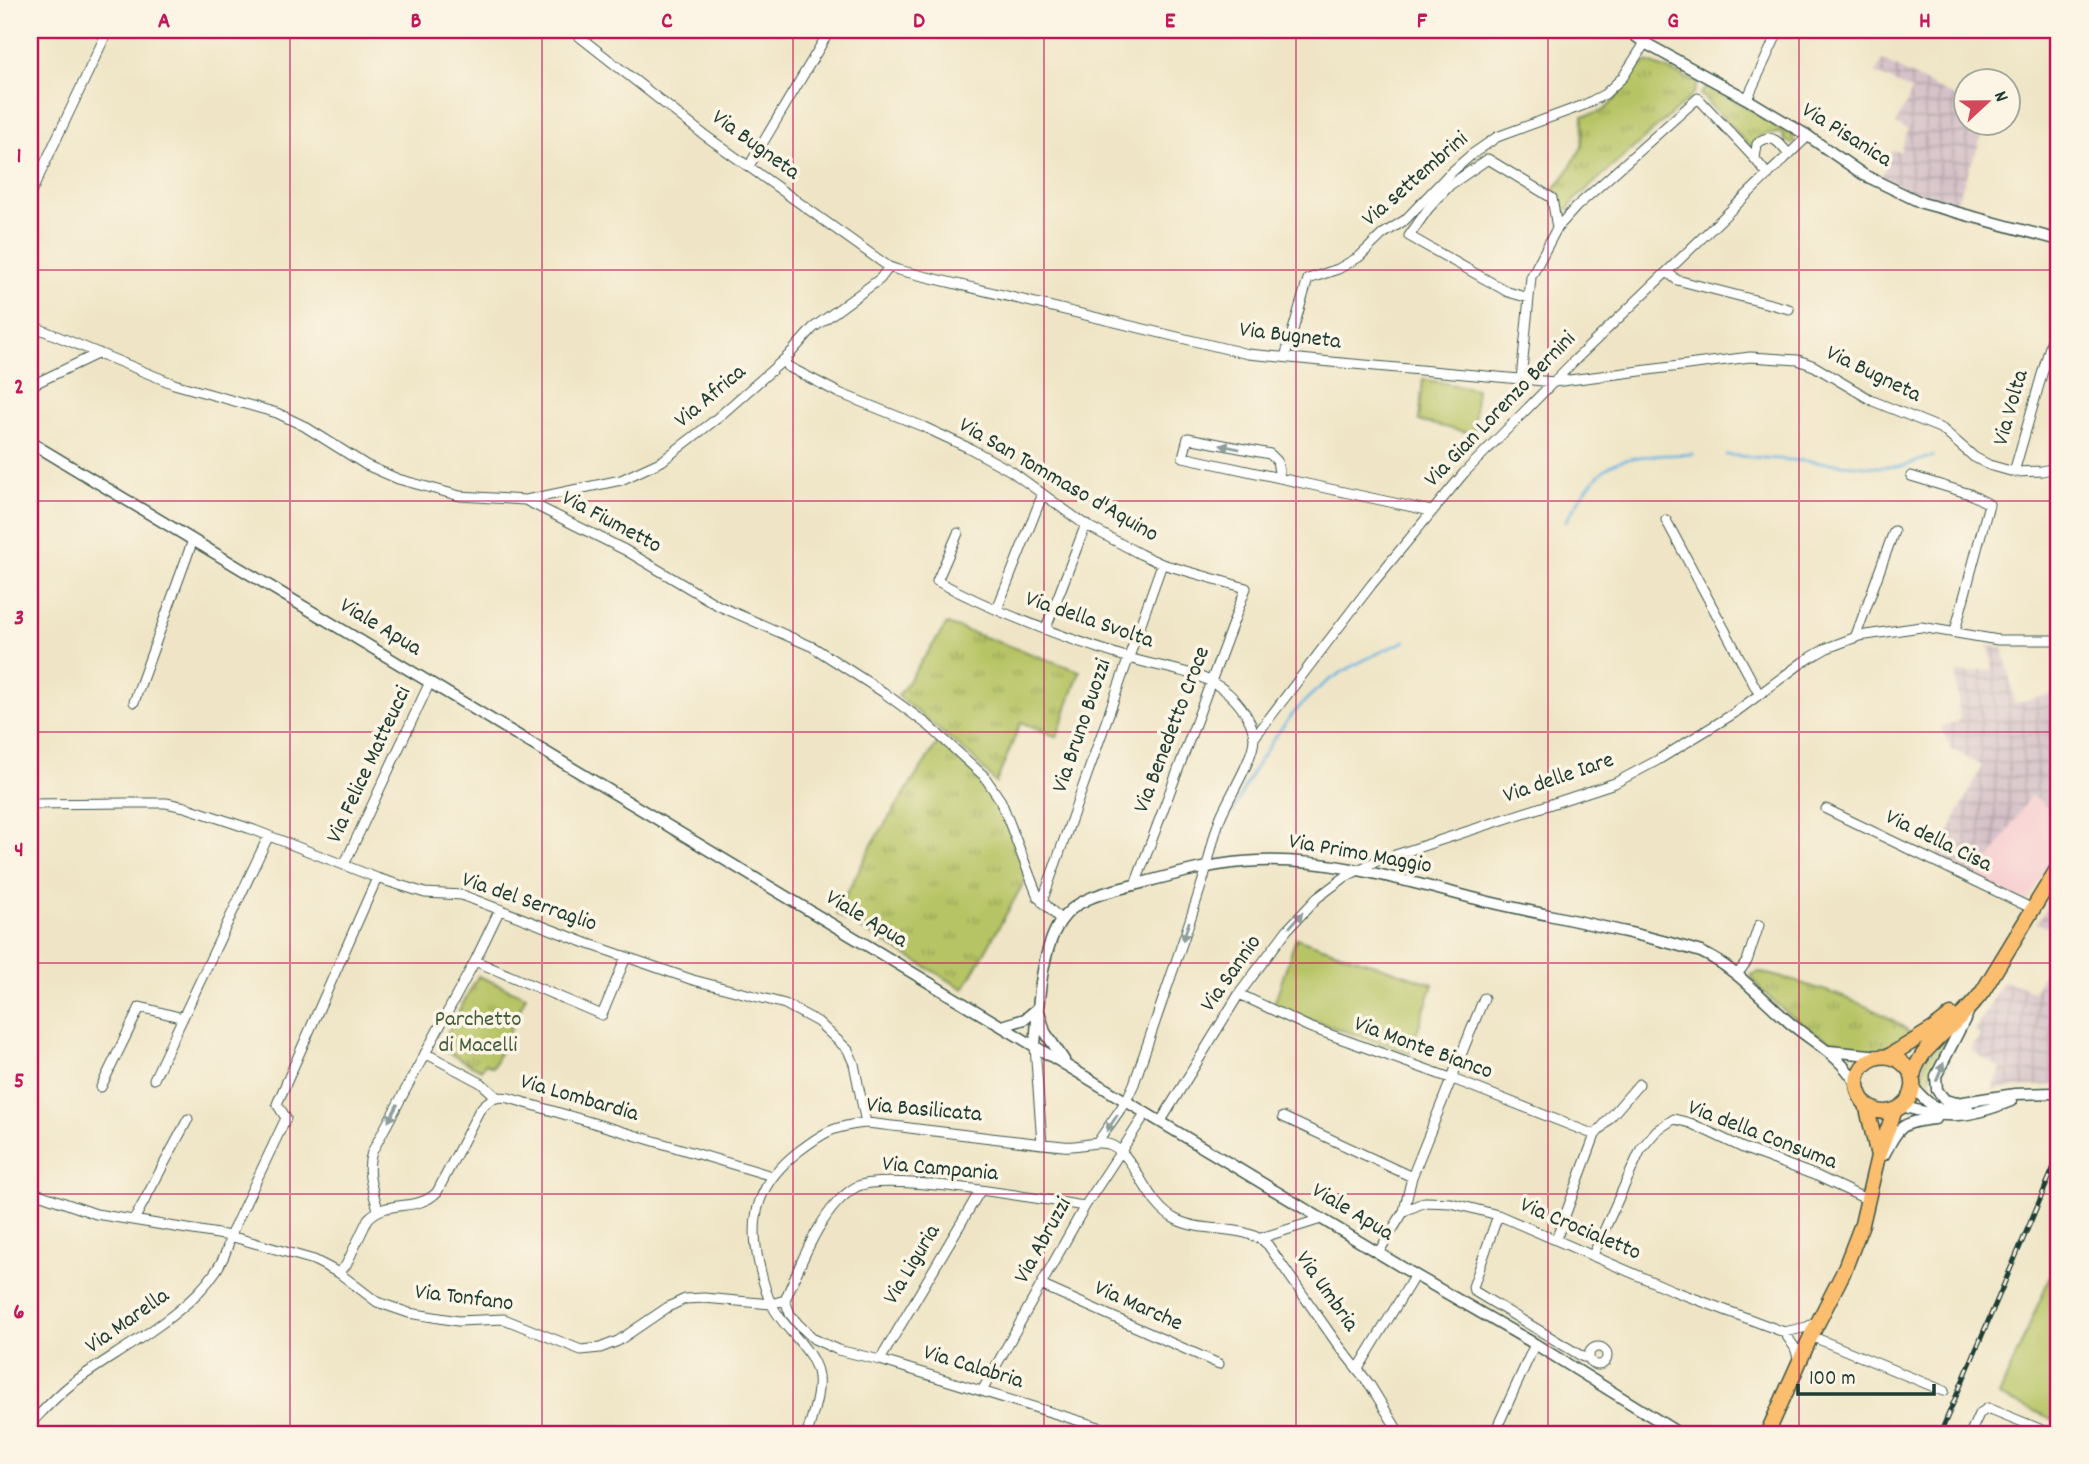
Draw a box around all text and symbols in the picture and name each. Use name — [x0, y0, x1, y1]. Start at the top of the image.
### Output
text: A — [158, 6, 170, 39]
text: B — [411, 6, 422, 39]
text: C — [661, 6, 673, 39]
text: D — [913, 6, 925, 39]
text: E — [1165, 6, 1176, 39]
text: F — [1417, 6, 1428, 39]
text: G — [1667, 6, 1679, 39]
text: H — [1919, 6, 1931, 39]
north arrow — [1952, 66, 2022, 136]
text: N — [1985, 88, 2014, 106]
street label: Via Pisanica — [1794, 95, 1899, 177]
street label: Via Bugneta — [704, 103, 807, 190]
street label: Via settembrini — [1356, 124, 1476, 236]
text: 1 — [16, 141, 22, 174]
street label: Via Bugneta — [1237, 314, 1344, 360]
street label: Via Gian Lorenzo Bernini — [1418, 324, 1584, 496]
street label: Via Bugneta — [1820, 338, 1927, 413]
street label: Via Africa — [668, 356, 755, 437]
street label: Via Volta — [1985, 365, 2039, 450]
text: 2 — [14, 372, 24, 405]
street label: Via San Tommaso d'Aquino — [952, 410, 1164, 552]
one-way arrow — [1219, 441, 1241, 452]
street label: Via Fiumetto — [555, 483, 667, 563]
street label: Via della Svolta — [1020, 584, 1159, 659]
street label: Viale Apua — [333, 590, 428, 666]
text: 3 — [14, 603, 24, 636]
street label: Via Benedetto Croce — [1126, 642, 1220, 818]
street label: Via Bruno Buozzi — [1045, 655, 1121, 797]
street label: Via Felice Matteucci — [319, 681, 421, 849]
street label: Via delle Iare — [1499, 745, 1619, 813]
street label: Via della Cisa — [1879, 802, 1998, 883]
street label: Via Primo Maggio — [1286, 826, 1434, 884]
text: 4 — [14, 835, 24, 868]
street label: Via del Serraglio — [457, 864, 601, 942]
street label: Viale Apua — [819, 882, 914, 958]
one-way arrow — [1288, 912, 1303, 929]
one-way arrow — [1180, 921, 1191, 942]
street label: Via Sannio — [1193, 929, 1271, 1019]
park label: Parchetto di Macelli — [435, 1004, 521, 1063]
street label: Via Monte Bianco — [1349, 1009, 1497, 1089]
one-way arrow — [1935, 1061, 1946, 1082]
text: 5 — [14, 1066, 24, 1099]
street label: Via Lombardia — [516, 1066, 643, 1132]
street label: Via Basilicata — [865, 1090, 984, 1133]
street label: Via della Consuma — [1682, 1092, 1843, 1180]
one-way arrow — [387, 1103, 398, 1123]
one-way arrow — [1106, 1113, 1119, 1132]
street label: Via Campania — [881, 1148, 1001, 1192]
street label: Viale Apua — [1305, 1175, 1400, 1251]
street label: Via Crocialetto — [1514, 1190, 1646, 1270]
street label: Via Abruzzi — [1007, 1192, 1081, 1290]
street label: Via Liguria — [876, 1218, 951, 1311]
street label: Via Umbria — [1286, 1245, 1367, 1340]
street label: Via Marche — [1088, 1273, 1188, 1341]
street label: Via Tonfano — [413, 1277, 515, 1321]
street label: Via Marella — [79, 1280, 178, 1363]
text: 6 — [13, 1297, 25, 1330]
street label: Via Calabria — [919, 1337, 1028, 1399]
scale bar — [1798, 1352, 1935, 1396]
text: 100 m — [1809, 1365, 1856, 1395]

